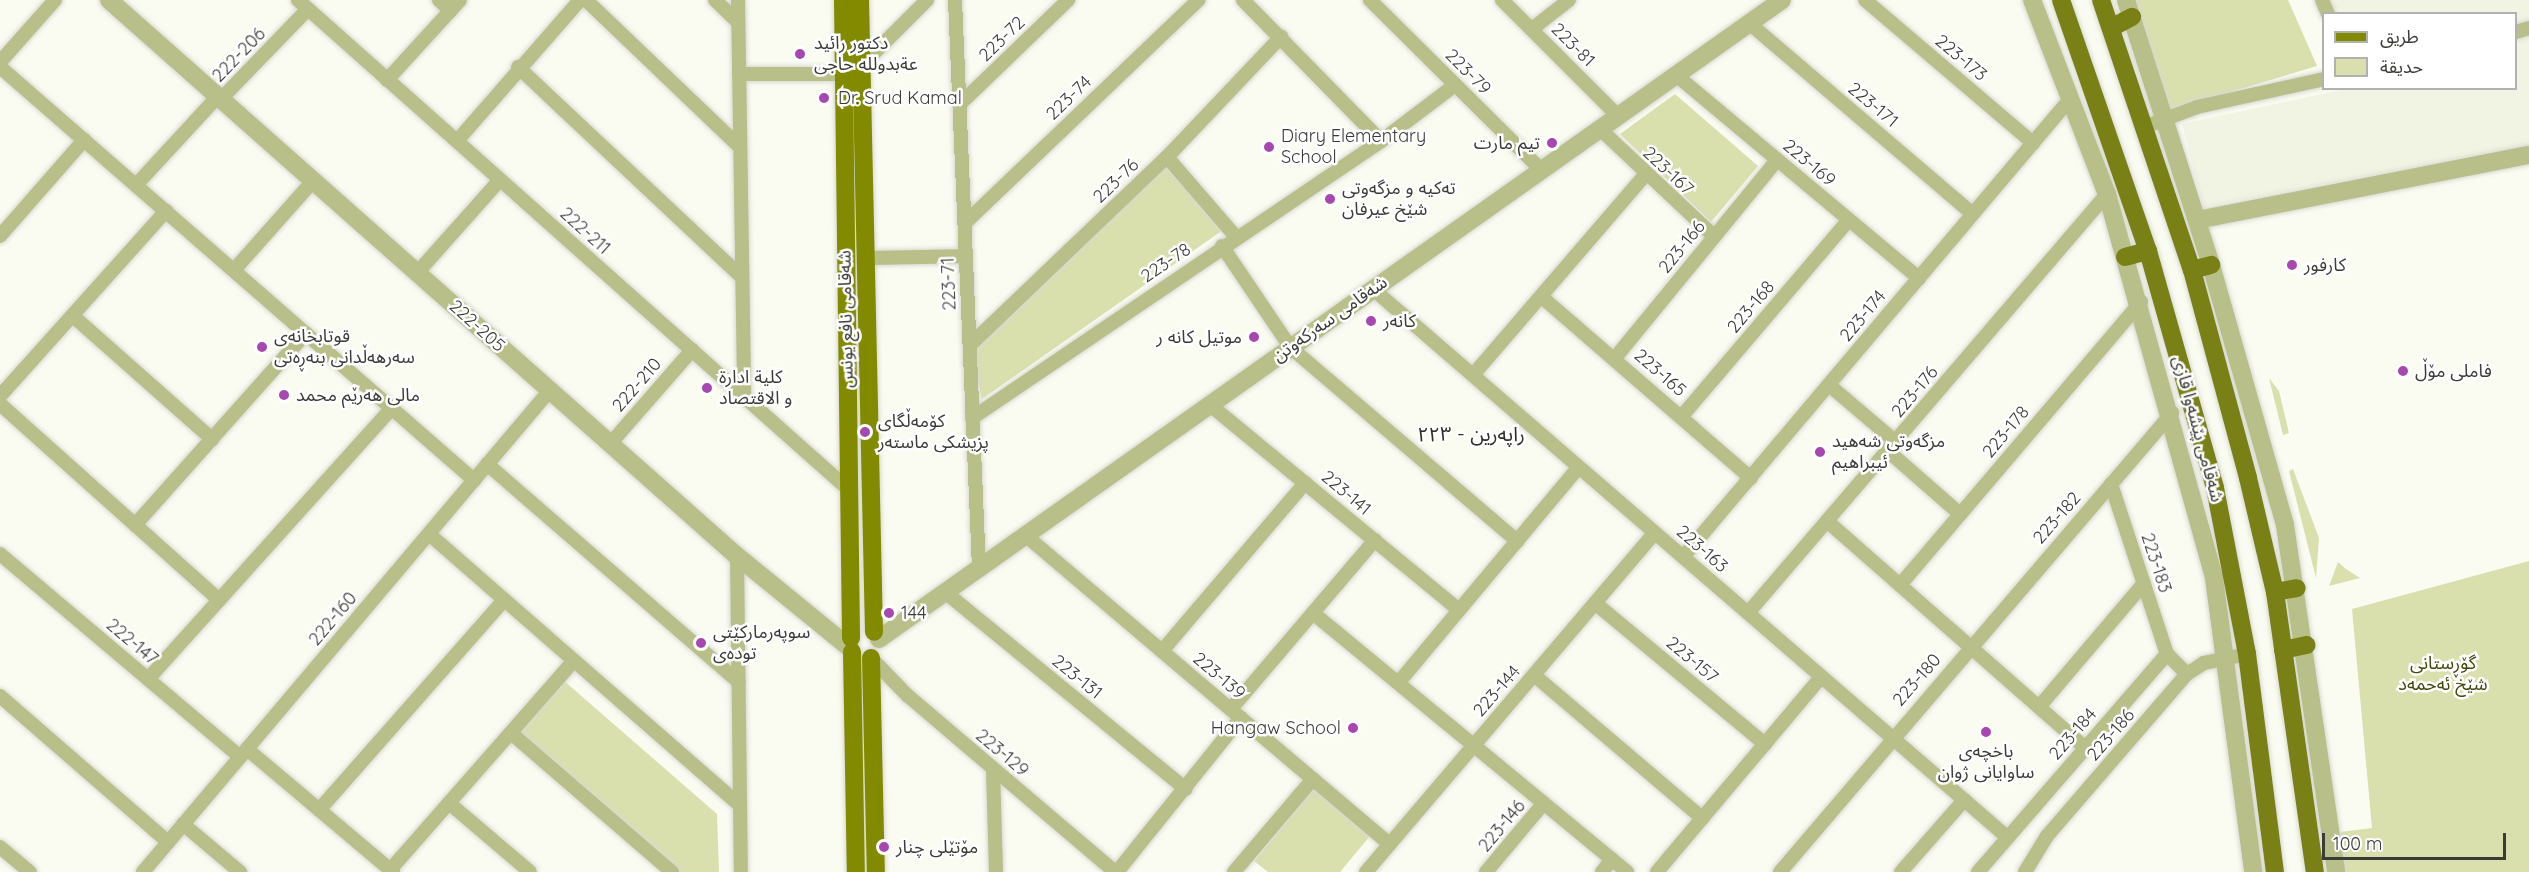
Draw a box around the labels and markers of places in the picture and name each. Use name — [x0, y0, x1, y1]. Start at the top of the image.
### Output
place label: دكتور رائيد عةبدولله حاجى — [814, 33, 918, 76]
marker: دكتور رائيد عةبدولله حاجى — [791, 45, 809, 63]
place label: Dr. Srud Kamal — [838, 87, 962, 109]
marker: Dr. Srud Kamal — [815, 89, 833, 107]
place label: Diary Elementary School — [1281, 126, 1426, 168]
place label: تیم مارت — [1474, 132, 1540, 154]
marker: تیم مارت — [1545, 136, 1559, 150]
marker: Diary Elementary School — [1262, 140, 1276, 154]
place label: تەکیە و مزگەوتی شێخ عیرفان — [1342, 178, 1456, 220]
marker: تەکیە و مزگەوتی شێخ عیرفان — [1323, 192, 1337, 206]
place label: کارفور — [2304, 254, 2346, 276]
marker: کارفور — [2285, 258, 2299, 272]
place label: کانەر — [1383, 310, 1416, 332]
marker: کانەر — [1364, 314, 1378, 328]
place label: قوتابخانەی سەرهەڵدانی بنەڕەتی — [274, 326, 415, 368]
place label: موتيل كانه ر — [1156, 326, 1242, 348]
marker: موتيل كانه ر — [1247, 330, 1261, 344]
marker: قوتابخانەی سەرهەڵدانی بنەڕەتی — [255, 340, 269, 354]
place label: فاملی مۆڵ — [2415, 360, 2492, 382]
marker: فاملی مۆڵ — [2396, 364, 2410, 378]
place label: كلية ادارة و الاقتصاد — [719, 367, 792, 410]
marker: كلية ادارة و الاقتصاد — [700, 381, 714, 395]
place label: مالی ھەرێم محمد — [296, 384, 420, 406]
marker: مالی ھەرێم محمد — [277, 388, 291, 402]
place label: کۆمەڵگای پزیشکی ماستەر — [878, 411, 989, 454]
marker: کۆمەڵگای پزیشکی ماستەر — [856, 423, 874, 441]
place label: مزگەوتی شەهید ئیبراهیم — [1832, 431, 1945, 474]
marker: مزگەوتی شەهید ئیبراهیم — [1813, 445, 1827, 459]
place label: 144 — [901, 602, 926, 624]
marker: 144 — [882, 606, 896, 620]
place label: سوپەرمارکێتی تودەی — [713, 622, 810, 664]
marker: سوپەرمارکێتی تودەی — [694, 636, 708, 650]
place label: Hangaw School — [1211, 717, 1341, 739]
marker: Hangaw School — [1346, 721, 1360, 735]
marker: باخچەی ساوایانی ژوان — [1979, 725, 1993, 739]
place label: باخچەی ساوایانی ژوان — [1938, 741, 2034, 783]
place label: مۆتێلی چنار — [896, 836, 978, 858]
marker: مۆتێلی چنار — [877, 840, 891, 854]

